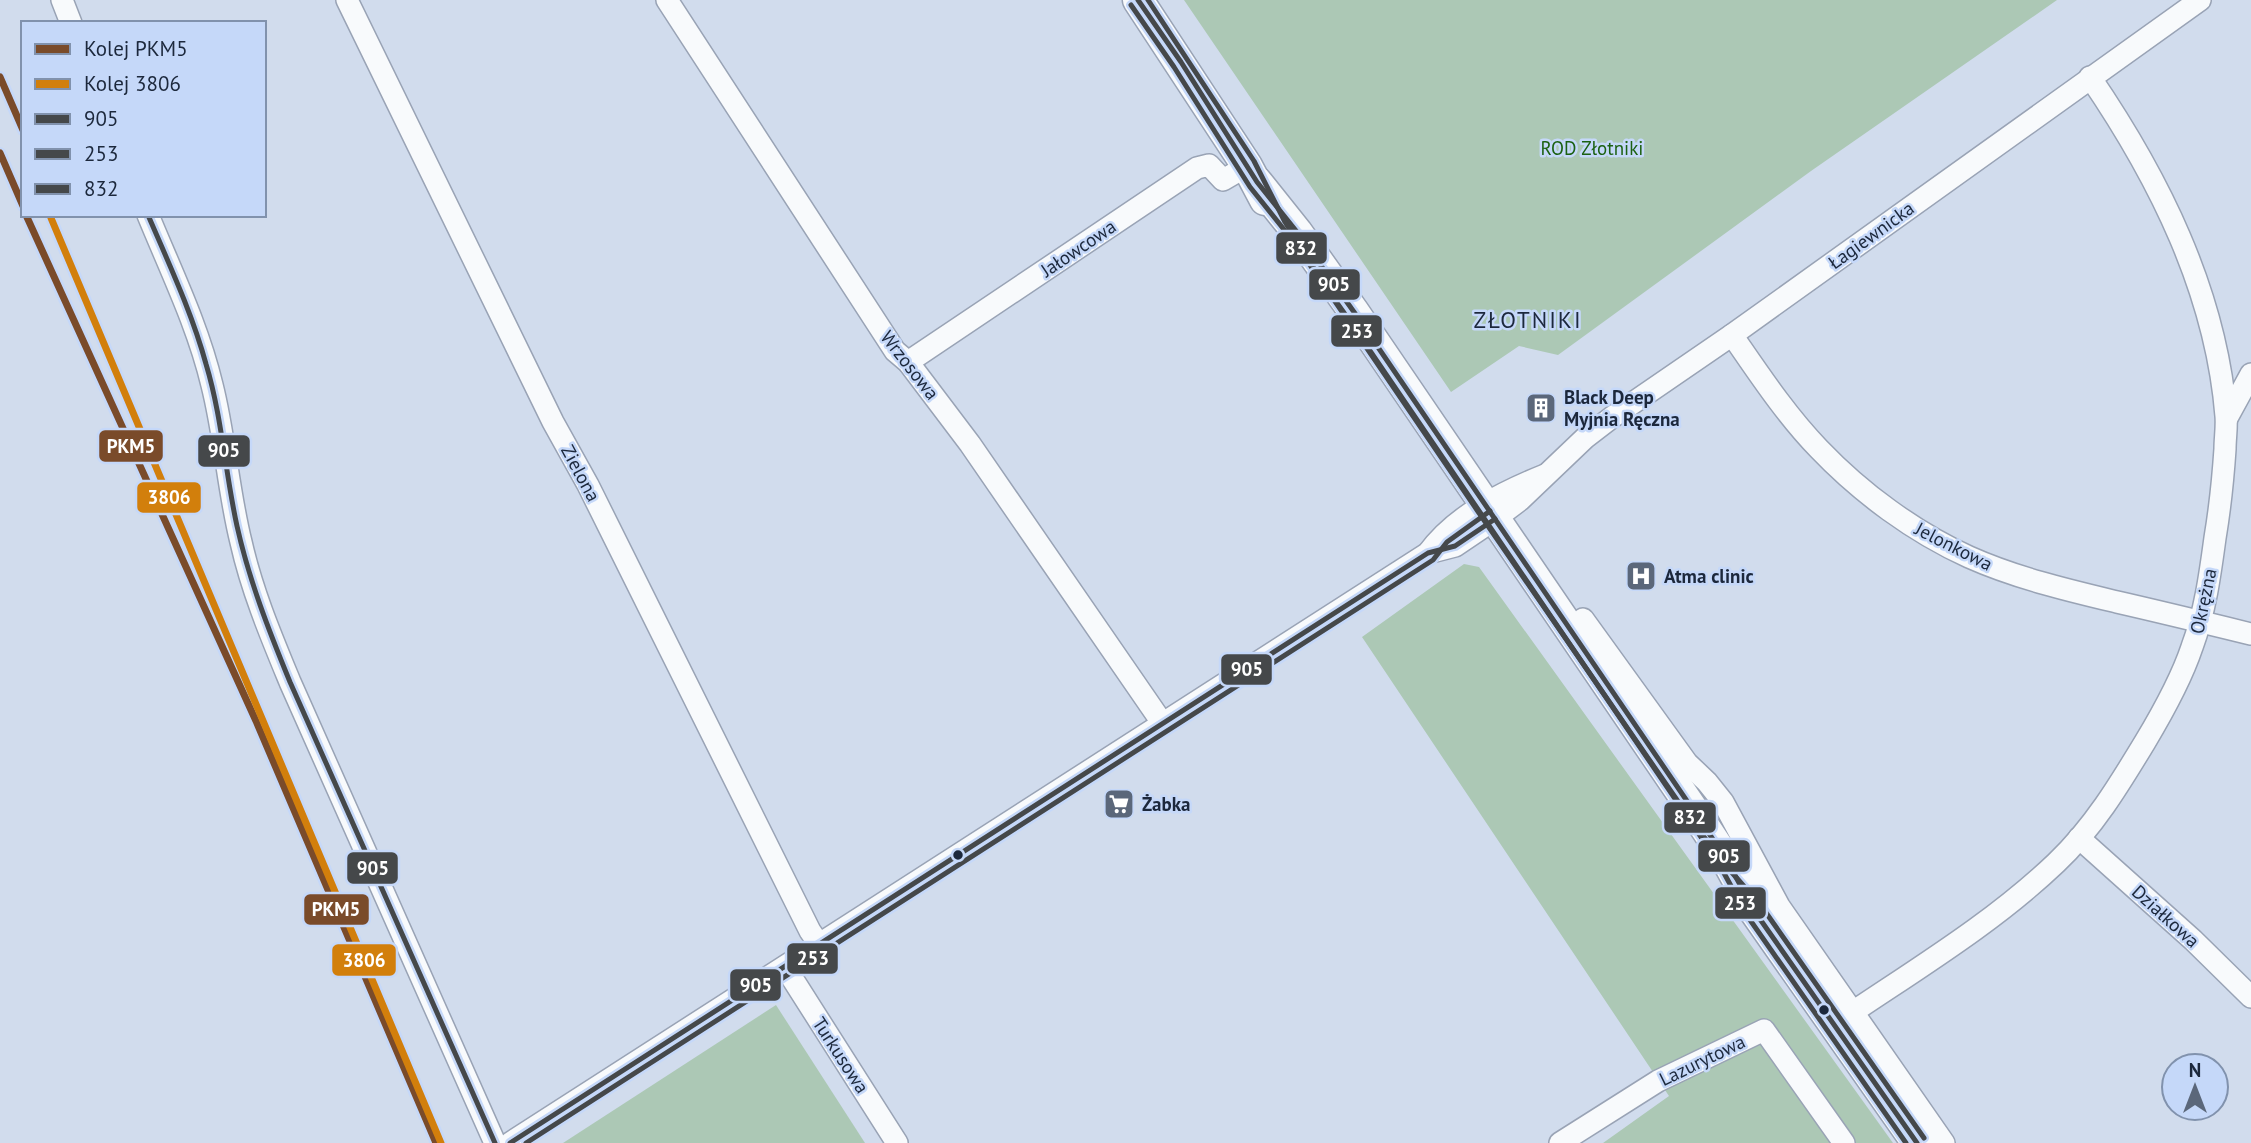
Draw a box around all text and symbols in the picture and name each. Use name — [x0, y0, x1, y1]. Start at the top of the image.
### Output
legend — [21, 21, 266, 217]
text: Kolej PKM5 — [84, 35, 188, 62]
text: Kolej 3806 — [84, 70, 181, 97]
text: 905 — [84, 105, 118, 132]
park label: ROD Złotniki — [1541, 136, 1643, 160]
text: 253 — [84, 140, 118, 167]
text: 832 — [84, 175, 118, 202]
street label: Łagiewnicka — [1823, 196, 1919, 274]
street label: Jałowcowa — [1035, 214, 1120, 282]
line badge: 832 — [1275, 231, 1328, 265]
text: 832 — [1285, 236, 1317, 260]
line badge: 905 — [1308, 268, 1361, 301]
text: 905 — [1318, 272, 1350, 296]
district label: ZŁOTNIKI — [1473, 305, 1583, 334]
line badge: 253 — [1330, 314, 1383, 348]
text: 253 — [1341, 319, 1373, 343]
street label: Wrzosowa — [876, 326, 944, 404]
place label: Black Deep Myjnia Ręczna — [1564, 385, 1680, 431]
building icon: Black Deep Myjnia Ręczna — [1524, 391, 1558, 425]
line badge: PKM5 — [98, 429, 164, 463]
text: PKM5 — [107, 434, 155, 458]
line badge: 905 — [197, 434, 251, 468]
text: 905 — [208, 438, 240, 462]
street label: Zielona — [556, 441, 606, 505]
line badge: 3806 — [136, 481, 202, 514]
text: 3806 — [147, 485, 191, 509]
street label: Jelonkowa — [1910, 516, 1997, 576]
hospital icon: Atma clinic — [1624, 559, 1658, 593]
place label: Atma clinic — [1664, 564, 1754, 588]
street label: Okrężna — [2184, 566, 2222, 636]
line badge: 905 — [1220, 653, 1273, 686]
text: 905 — [1231, 657, 1263, 681]
supermarket icon: Żabka — [1102, 787, 1136, 821]
place label: Żabka — [1142, 792, 1190, 816]
line badge: 832 — [1663, 801, 1717, 834]
text: 832 — [1674, 805, 1706, 829]
line badge: 905 — [1697, 839, 1751, 873]
text: 905 — [1708, 844, 1740, 868]
unlabelled marker — [951, 848, 965, 862]
line badge: 905 — [346, 851, 399, 885]
text: 905 — [357, 856, 389, 880]
street label: Działkowa — [2127, 879, 2205, 953]
line badge: 253 — [1714, 886, 1767, 920]
text: 253 — [1724, 891, 1756, 915]
line badge: PKM5 — [303, 893, 370, 926]
text: PKM5 — [312, 897, 360, 921]
line badge: 253 — [786, 942, 839, 975]
line badge: 3806 — [331, 943, 397, 977]
text: 253 — [797, 946, 829, 970]
text: 3806 — [342, 948, 386, 972]
line badge: 905 — [729, 968, 782, 1002]
text: 905 — [740, 973, 772, 997]
unlabelled marker — [1817, 1003, 1831, 1017]
street label: Turkusowa — [808, 1012, 874, 1098]
street label: Lazurytowa — [1655, 1029, 1749, 1091]
north arrow — [2160, 1052, 2230, 1122]
text: N — [2189, 1058, 2201, 1082]

